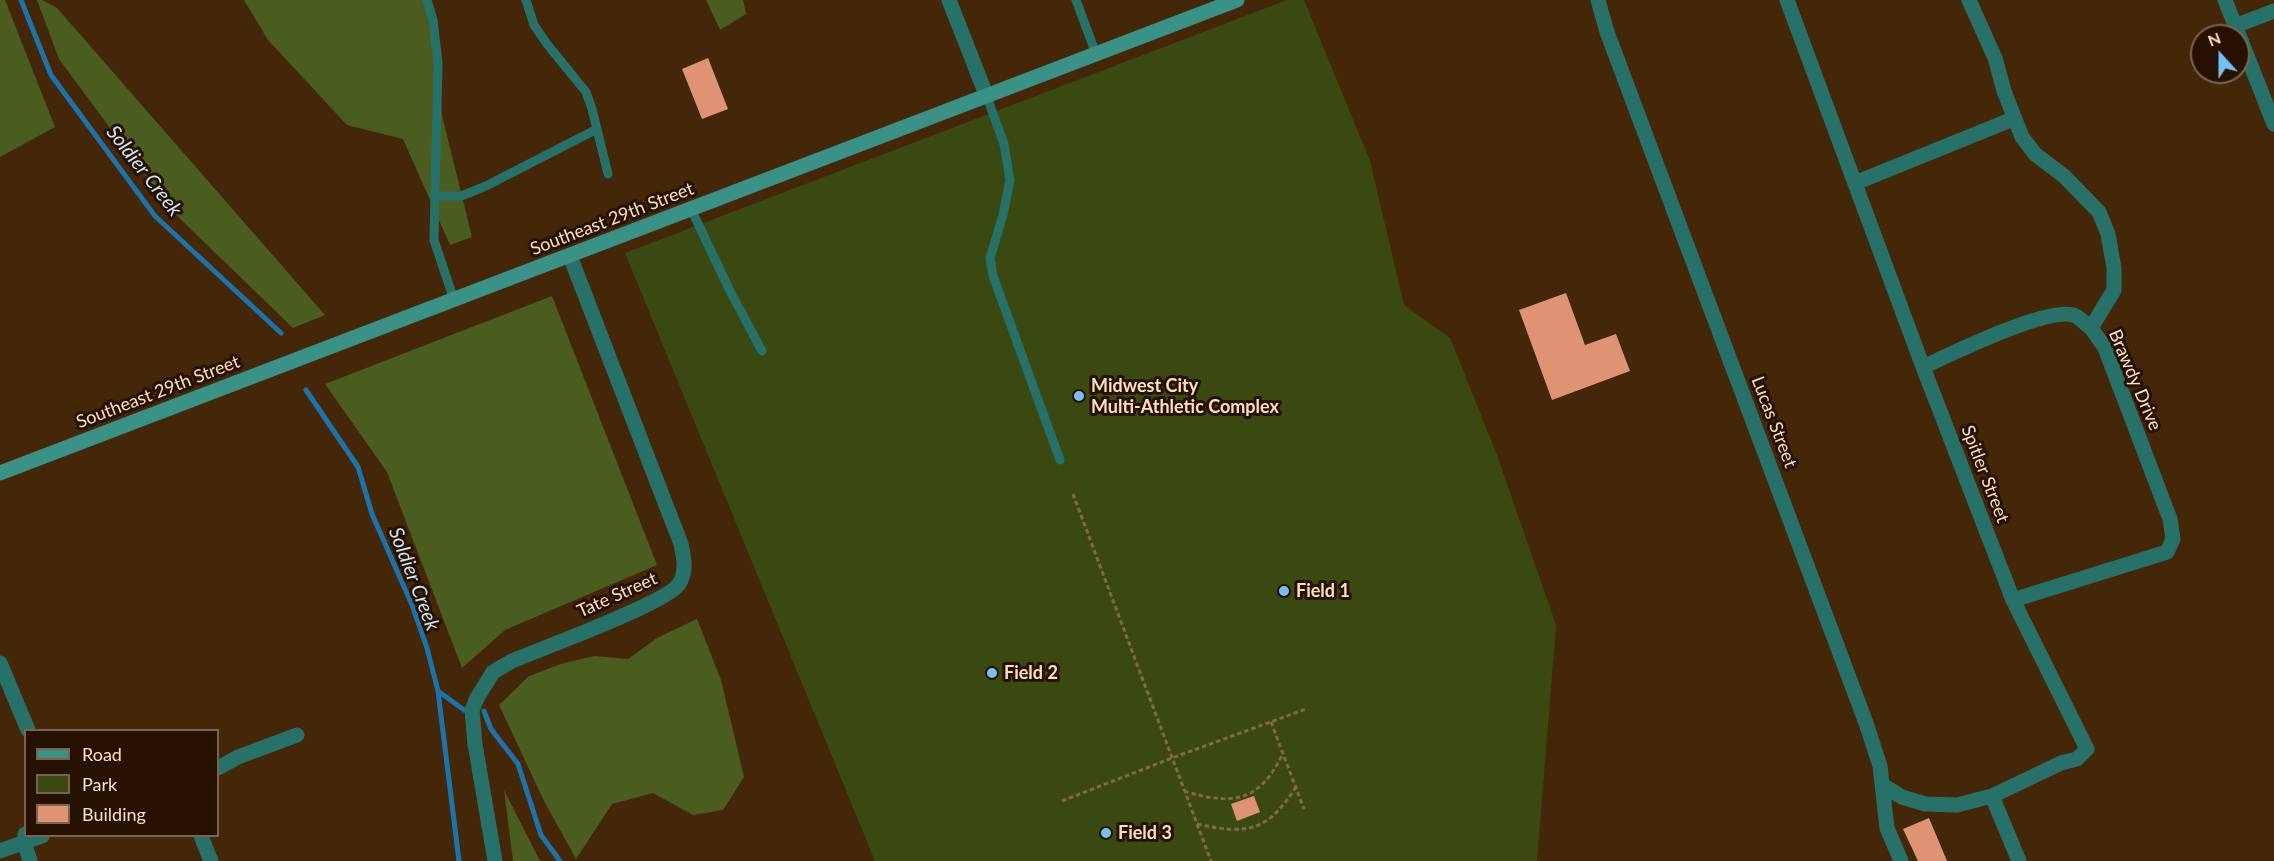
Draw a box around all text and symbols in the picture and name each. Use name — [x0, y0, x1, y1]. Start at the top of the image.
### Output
north arrow — [2190, 24, 2250, 84]
text: N — [2205, 28, 2223, 50]
water label: Soldier Creek — [101, 121, 187, 221]
street label: Southeast 29th Street — [527, 178, 697, 260]
street label: Brawdy Drive — [2104, 326, 2166, 434]
street label: Southeast 29th Street — [73, 351, 243, 433]
street label: Lucas Street — [1747, 373, 1801, 471]
place label: Midwest City Multi-Athletic Complex — [1091, 375, 1279, 418]
marker: Midwest City Multi-Athletic Complex — [1072, 389, 1086, 403]
street label: Spitler Street — [1957, 422, 2013, 526]
water label: Soldier Creek — [383, 524, 445, 634]
street label: Tate Street — [574, 568, 660, 622]
place label: Field 1 — [1296, 580, 1350, 602]
marker: Field 1 — [1277, 584, 1291, 598]
place label: Field 2 — [1004, 662, 1058, 684]
marker: Field 2 — [985, 666, 999, 680]
legend — [24, 729, 219, 837]
text: Road — [82, 743, 122, 765]
text: Park — [82, 773, 117, 795]
text: Building — [82, 803, 146, 825]
place label: Field 3 — [1118, 822, 1172, 844]
marker: Field 3 — [1099, 826, 1113, 840]

